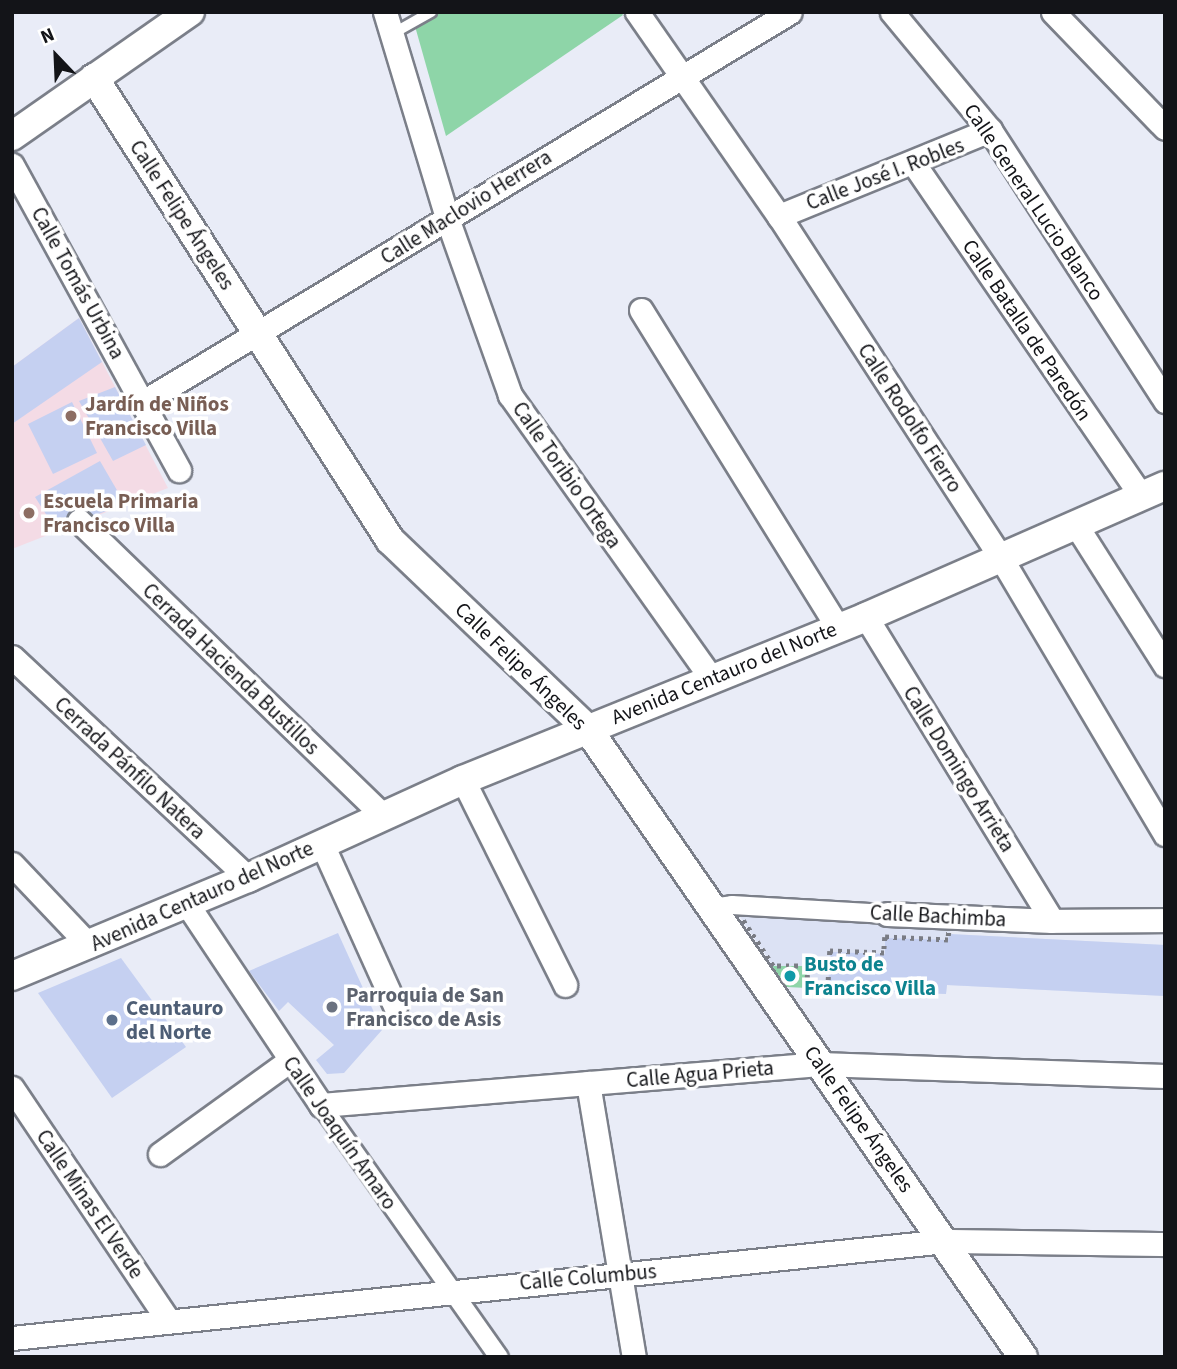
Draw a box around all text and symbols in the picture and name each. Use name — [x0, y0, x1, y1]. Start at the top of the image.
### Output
north arrow — [21, 21, 91, 91]
text: N — [36, 21, 59, 51]
street label: Calle General Lucio Blanco — [959, 99, 1109, 305]
street label: Calle José I. Robles — [803, 132, 967, 216]
street label: Calle Felipe Ángeles — [124, 135, 240, 295]
street label: Calle Maclovio Herrera — [376, 144, 556, 270]
street label: Calle Tomás Urbina — [26, 203, 130, 363]
street label: Calle Batalla de Paredón — [957, 235, 1097, 425]
street label: Calle Rodolfo Fierro — [852, 339, 968, 497]
place label: Jardín de Niños Francisco Villa — [85, 391, 229, 441]
street label: Calle Toribio Ortega — [507, 397, 627, 553]
marker: Jardín de Niños Francisco Villa — [63, 408, 79, 424]
place label: Escuela Primaria Francisco Villa — [43, 488, 199, 538]
marker: Escuela Primaria Francisco Villa — [21, 505, 37, 521]
street label: Cerrada Hacienda Bustillos — [137, 578, 325, 760]
street label: Calle Felipe Ángeles — [450, 597, 592, 735]
street label: Avenida Centauro del Norte — [608, 616, 840, 730]
street label: Calle Domingo Arrieta — [898, 681, 1020, 857]
street label: Cerrada Pánfilo Natera — [49, 692, 211, 844]
street label: Avenida Centauro del Norte — [87, 836, 317, 956]
street label: Calle Bachimba — [869, 900, 1007, 932]
place label: Busto de Francisco Villa — [804, 951, 936, 1001]
marker: Busto de Francisco Villa — [782, 968, 798, 984]
place label: Parroquia de San Francisco de Asis — [346, 982, 504, 1032]
place label: Ceuntauro del Norte — [126, 995, 223, 1045]
marker: Parroquia de San Francisco de Asis — [324, 999, 340, 1015]
marker: Ceuntauro del Norte — [104, 1012, 120, 1028]
street label: Calle Felipe Ángeles — [799, 1041, 919, 1197]
street label: Calle Joaquín Amaro — [278, 1051, 402, 1215]
street label: Calle Agua Prieta — [625, 1055, 775, 1093]
street label: Calle Minas El Verde — [31, 1125, 149, 1283]
street label: Calle Columbus — [519, 1258, 657, 1296]

